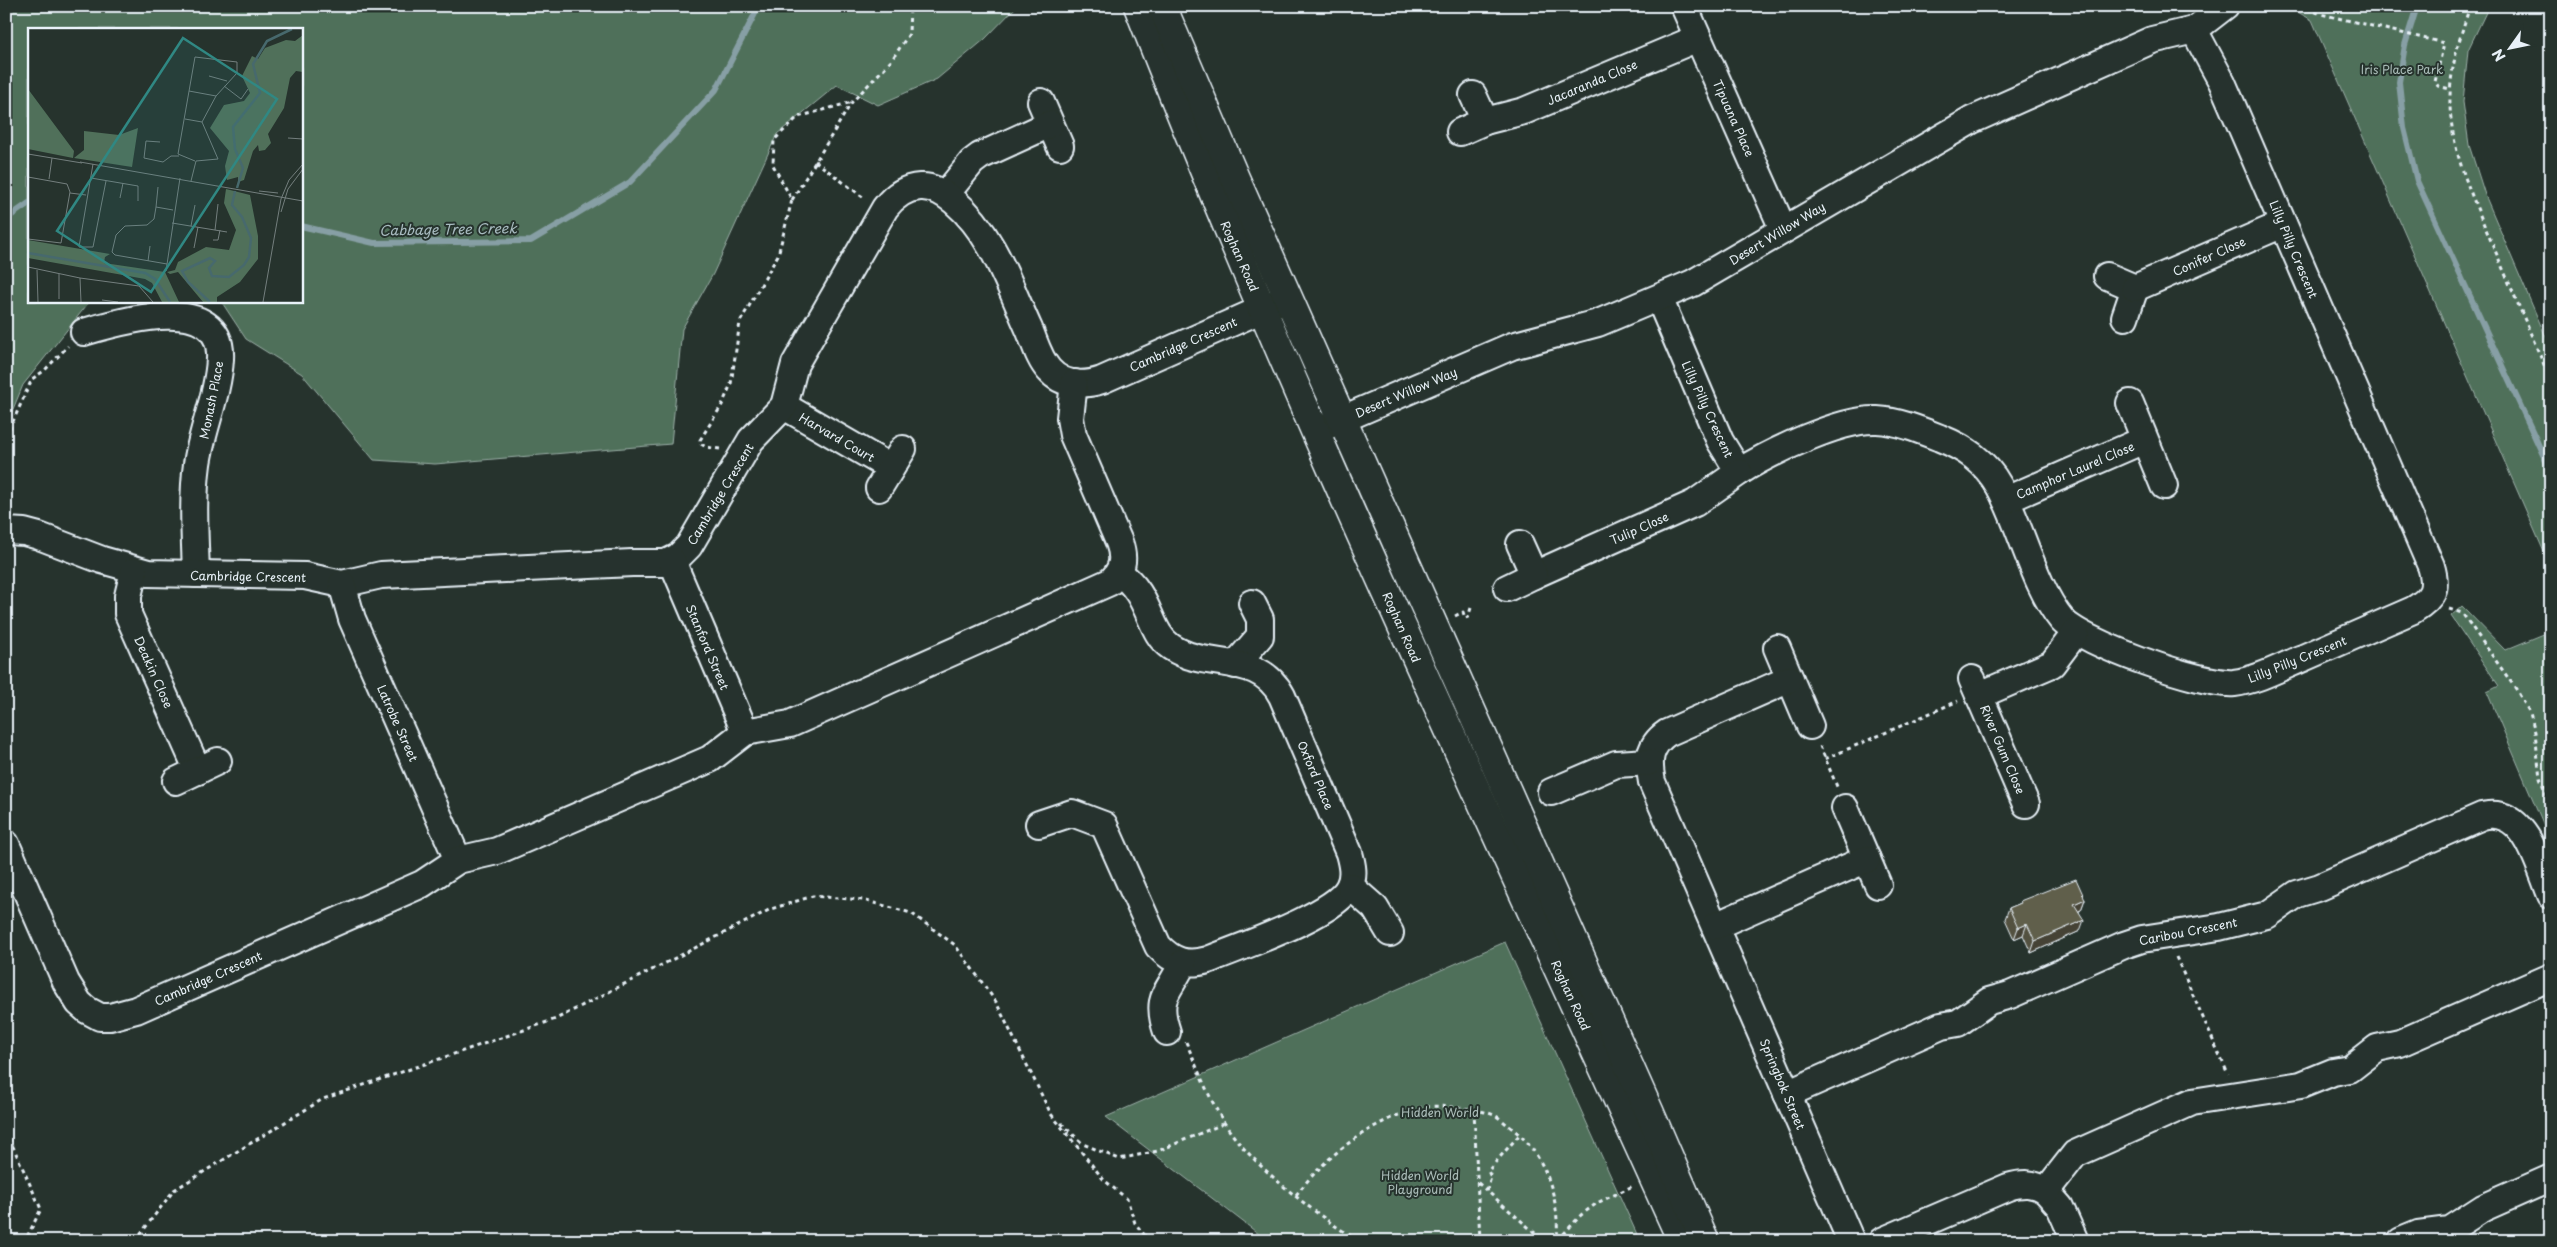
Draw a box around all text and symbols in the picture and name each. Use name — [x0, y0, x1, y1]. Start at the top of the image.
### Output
north arrow — [2484, 22, 2534, 72]
inset map — [28, 28, 302, 302]
text: N — [2487, 45, 2511, 66]
street label: Jacaranda Close — [1544, 55, 1640, 109]
park label: Iris Place Park — [2361, 60, 2443, 78]
street label: Tipuana Place — [1709, 76, 1759, 160]
street label: Desert Willow Way — [1726, 197, 1828, 269]
street label: Lilly Pilly Crescent — [2265, 197, 2323, 301]
water label: Cabbage Tree Creek — [379, 217, 519, 241]
street label: Roghan Road — [1216, 218, 1264, 294]
street label: Conifer Close — [2170, 232, 2249, 280]
street label: Cambridge Crescent — [1126, 312, 1240, 376]
street label: Lilly Pilly Crescent — [1678, 358, 1738, 460]
street label: Monash Place — [195, 359, 227, 441]
street label: Desert Willow Way — [1352, 362, 1460, 422]
street label: Harvard Court — [796, 408, 878, 466]
street label: Camphor Laurel Close — [2013, 437, 2137, 503]
street label: Cambridge Crescent — [682, 440, 758, 548]
street label: Tulip Close — [1607, 507, 1671, 549]
street label: Cambridge Crescent — [190, 566, 306, 586]
street label: Roghan Road — [1378, 589, 1426, 665]
street label: Stanford Street — [682, 601, 734, 693]
street label: Lilly Pilly Crescent — [2245, 631, 2349, 687]
street label: Deakin Close — [130, 633, 178, 711]
street label: Latrobe Street — [373, 682, 423, 764]
street label: River Gum Close — [1976, 702, 2030, 796]
street label: Oxford Place — [1293, 738, 1339, 813]
street label: Caribou Crescent — [2137, 913, 2239, 949]
street label: Cambridge Crescent — [151, 946, 265, 1010]
street label: Roghan Road — [1547, 957, 1595, 1033]
street label: Springbok Street — [1756, 1036, 1810, 1132]
park label: Hidden World — [1401, 1103, 1479, 1121]
park label: Hidden World Playground — [1381, 1166, 1459, 1198]

